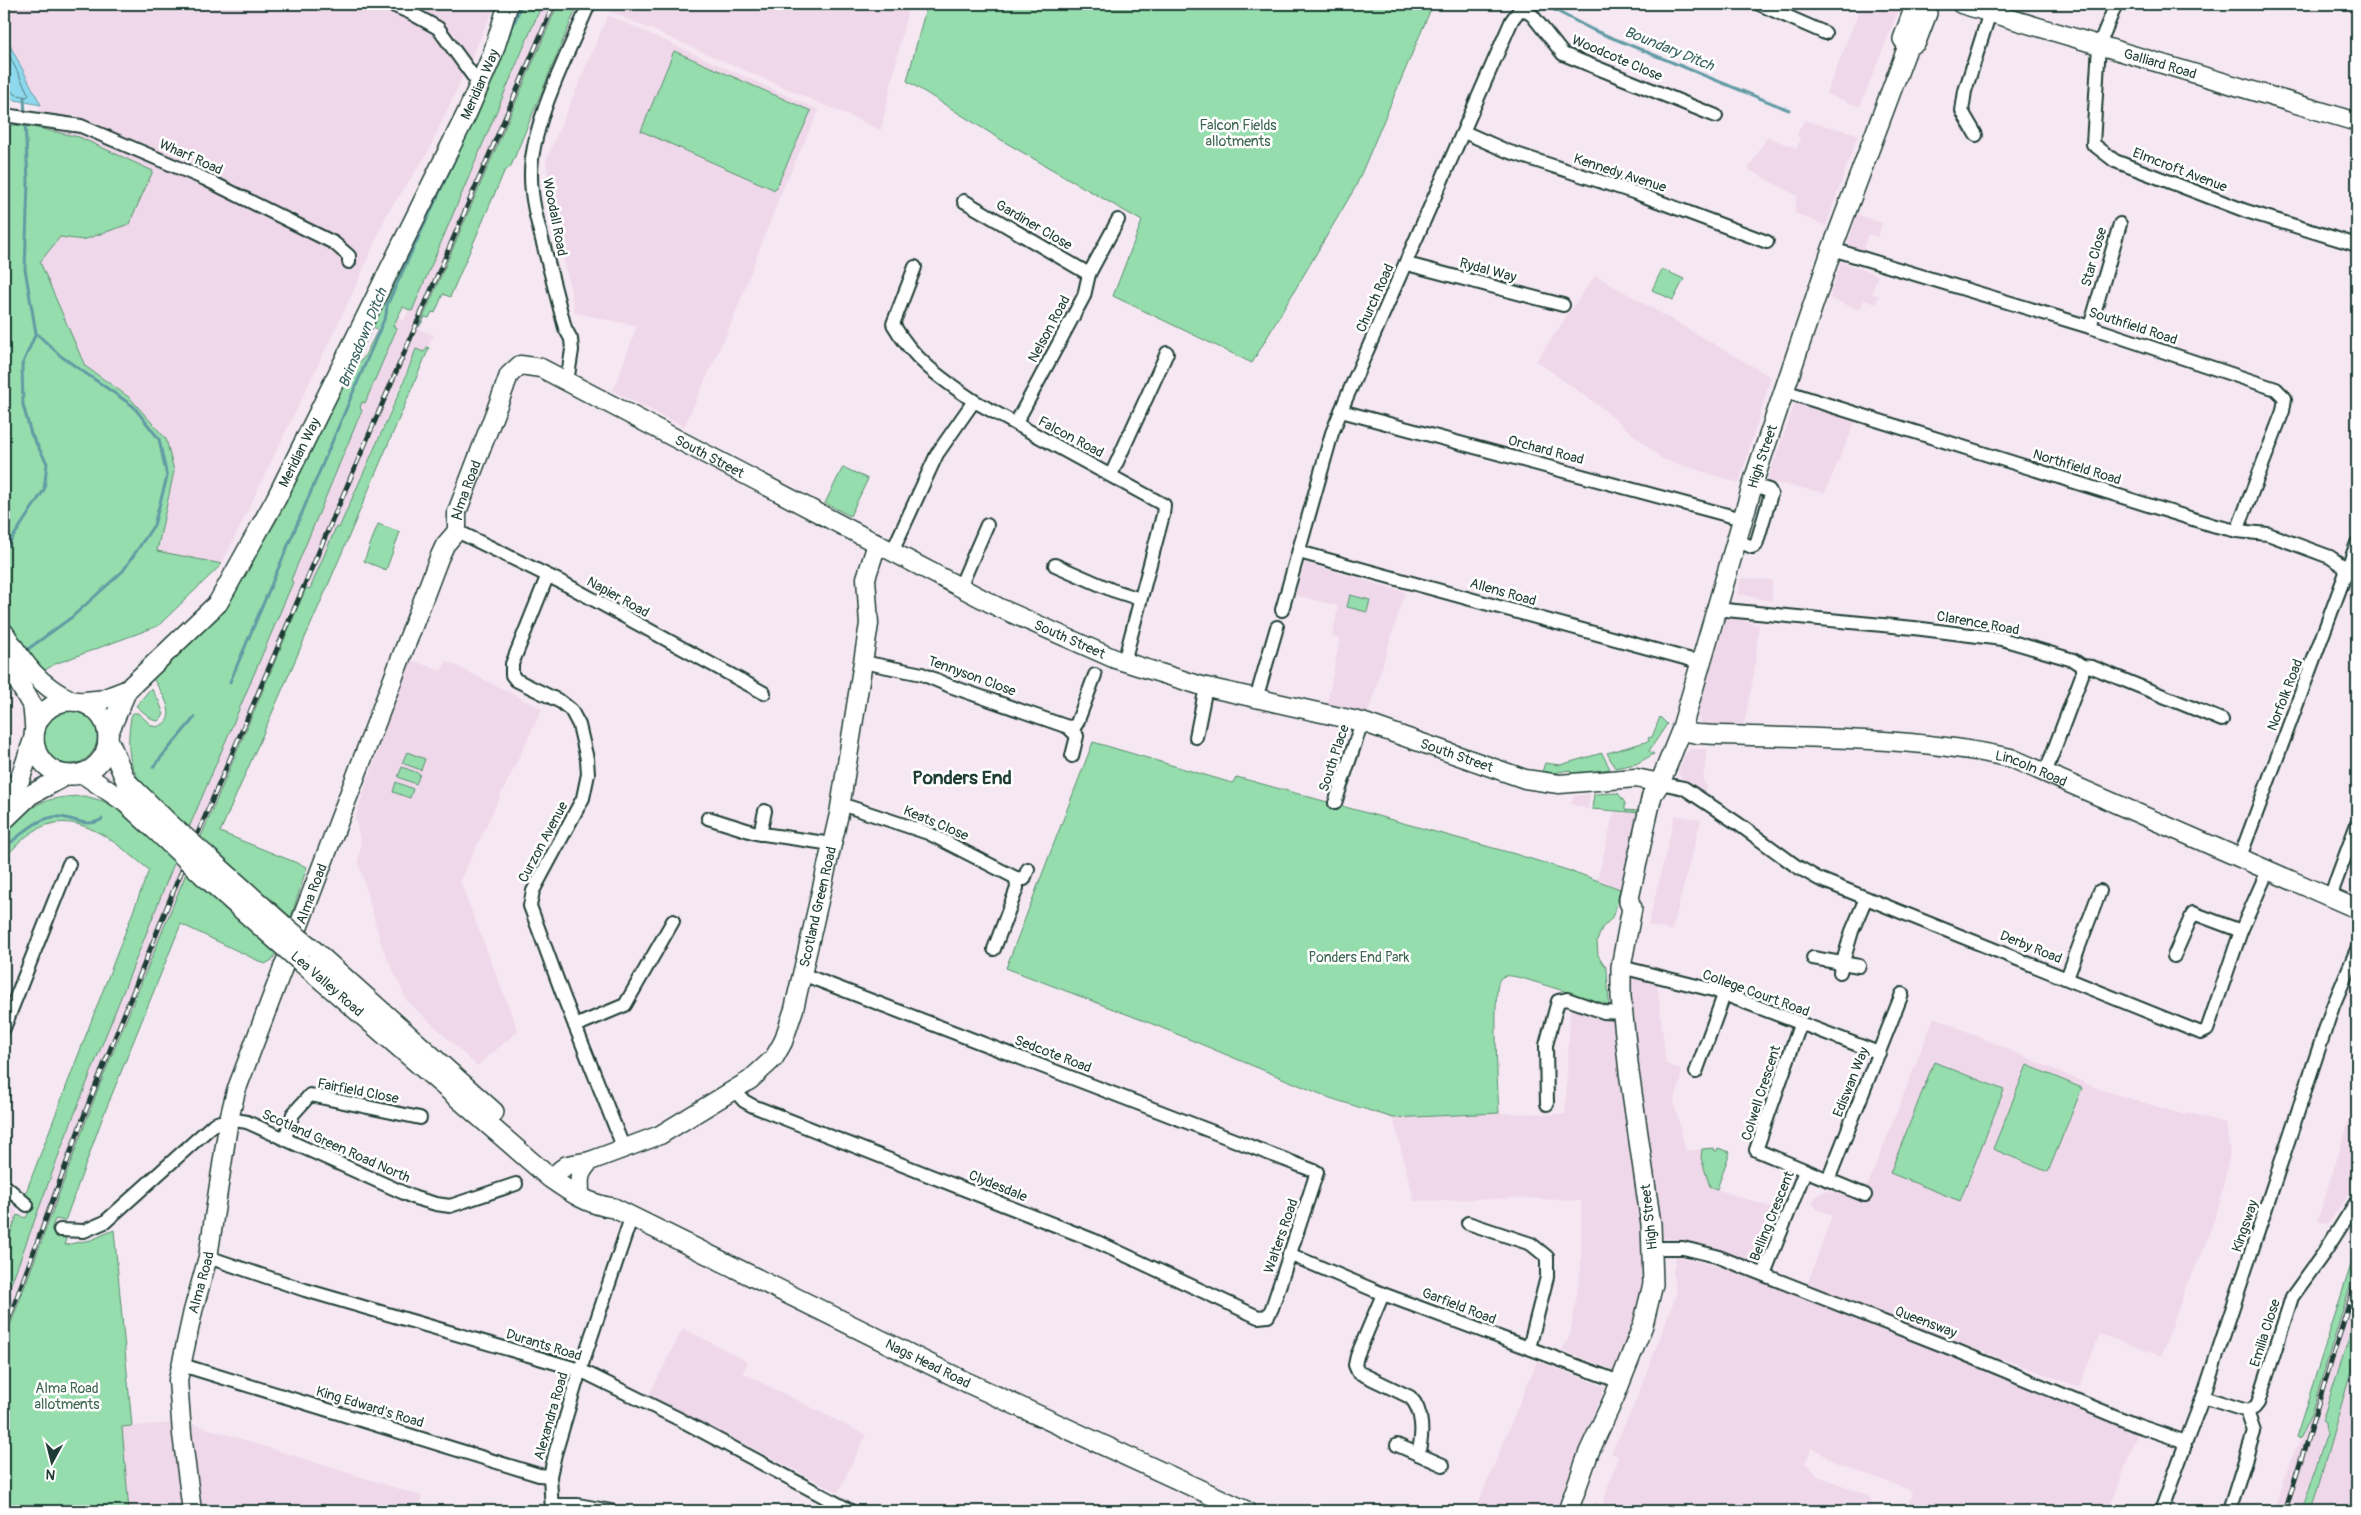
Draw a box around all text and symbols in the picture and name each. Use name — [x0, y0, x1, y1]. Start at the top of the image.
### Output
water label: Boundary Ditch — [1622, 22, 1717, 76]
street label: Woodcote Close — [1569, 31, 1665, 85]
street label: Galliard Road — [2122, 45, 2199, 82]
street label: Meridian Way — [457, 47, 502, 122]
park label: Falcon Fields allotments — [1199, 117, 1277, 150]
street label: Wharf Road — [157, 135, 226, 179]
street label: Elmcroft Avenue — [2130, 144, 2230, 196]
street label: Kennedy Avenue — [1571, 150, 1669, 196]
street label: Woodall Road — [539, 177, 571, 258]
street label: Gardiner Close — [993, 196, 1075, 254]
street label: Star Close — [2077, 225, 2111, 289]
street label: Rydal Way — [1458, 254, 1518, 286]
street label: Church Road — [1352, 261, 1398, 335]
water label: Brimsdown Ditch — [334, 285, 392, 391]
street label: Nelson Road — [1024, 293, 1074, 365]
street label: Southfield Road — [2087, 304, 2180, 348]
street label: Falcon Road — [1035, 413, 1107, 461]
street label: Meridian Way — [275, 415, 323, 490]
street label: High Street — [1744, 422, 1781, 490]
street label: South Street — [672, 431, 748, 482]
street label: Orchard Road — [1506, 432, 1586, 468]
street label: Northfield Road — [2031, 445, 2123, 489]
street label: Alma Road — [449, 458, 485, 521]
street label: Napier Road — [584, 573, 652, 621]
street label: Allens Road — [1468, 574, 1538, 610]
street label: Clarence Road — [1935, 607, 2021, 639]
street label: South Street — [1032, 616, 1108, 662]
street label: Tennyson Close — [926, 652, 1018, 700]
street label: Norfolk Road — [2264, 657, 2307, 733]
street label: South Place — [1315, 722, 1353, 794]
street label: South Street — [1418, 735, 1496, 776]
street label: Lincoln Road — [1994, 746, 2070, 790]
district label: Ponders End — [912, 766, 1012, 790]
street label: Curzon Avenue — [515, 798, 572, 885]
street label: Keats Close — [901, 802, 971, 844]
street label: Scotland Green Road — [795, 845, 840, 969]
street label: Alma Road — [292, 861, 330, 926]
street label: Derby Road — [1997, 927, 2065, 967]
street label: Lea Valley Road — [287, 948, 367, 1020]
park label: Ponders End Park — [1309, 949, 1410, 966]
street label: College Court Road — [1700, 966, 1812, 1020]
street label: Sedcote Road — [1012, 1032, 1094, 1077]
street label: Colwell Crescent — [1738, 1043, 1785, 1143]
street label: Ediswan Way — [1829, 1045, 1873, 1119]
street label: Fairfield Close — [316, 1075, 400, 1107]
street label: Scotland Green Road North — [259, 1106, 413, 1186]
street label: Clydesdale — [966, 1167, 1030, 1205]
street label: Belling Crescent — [1746, 1168, 1798, 1263]
street label: High Street — [1637, 1183, 1661, 1251]
street label: Walters Road — [1260, 1196, 1302, 1275]
street label: Kingsway — [2228, 1198, 2262, 1254]
street label: Alma Road — [184, 1250, 217, 1315]
street label: Garfield Road — [1420, 1284, 1499, 1328]
street label: Emilia Close — [2246, 1297, 2284, 1369]
street label: Queensway — [1893, 1302, 1959, 1342]
street label: Durants Road — [504, 1325, 584, 1365]
street label: Nags Head Road — [883, 1335, 973, 1392]
street label: Alexandra Road — [530, 1370, 572, 1462]
park label: Alma Road allotments — [34, 1380, 100, 1413]
street label: King Edward's Road — [314, 1383, 426, 1431]
north arrow — [28, 1438, 78, 1488]
text: N — [45, 1465, 56, 1483]

